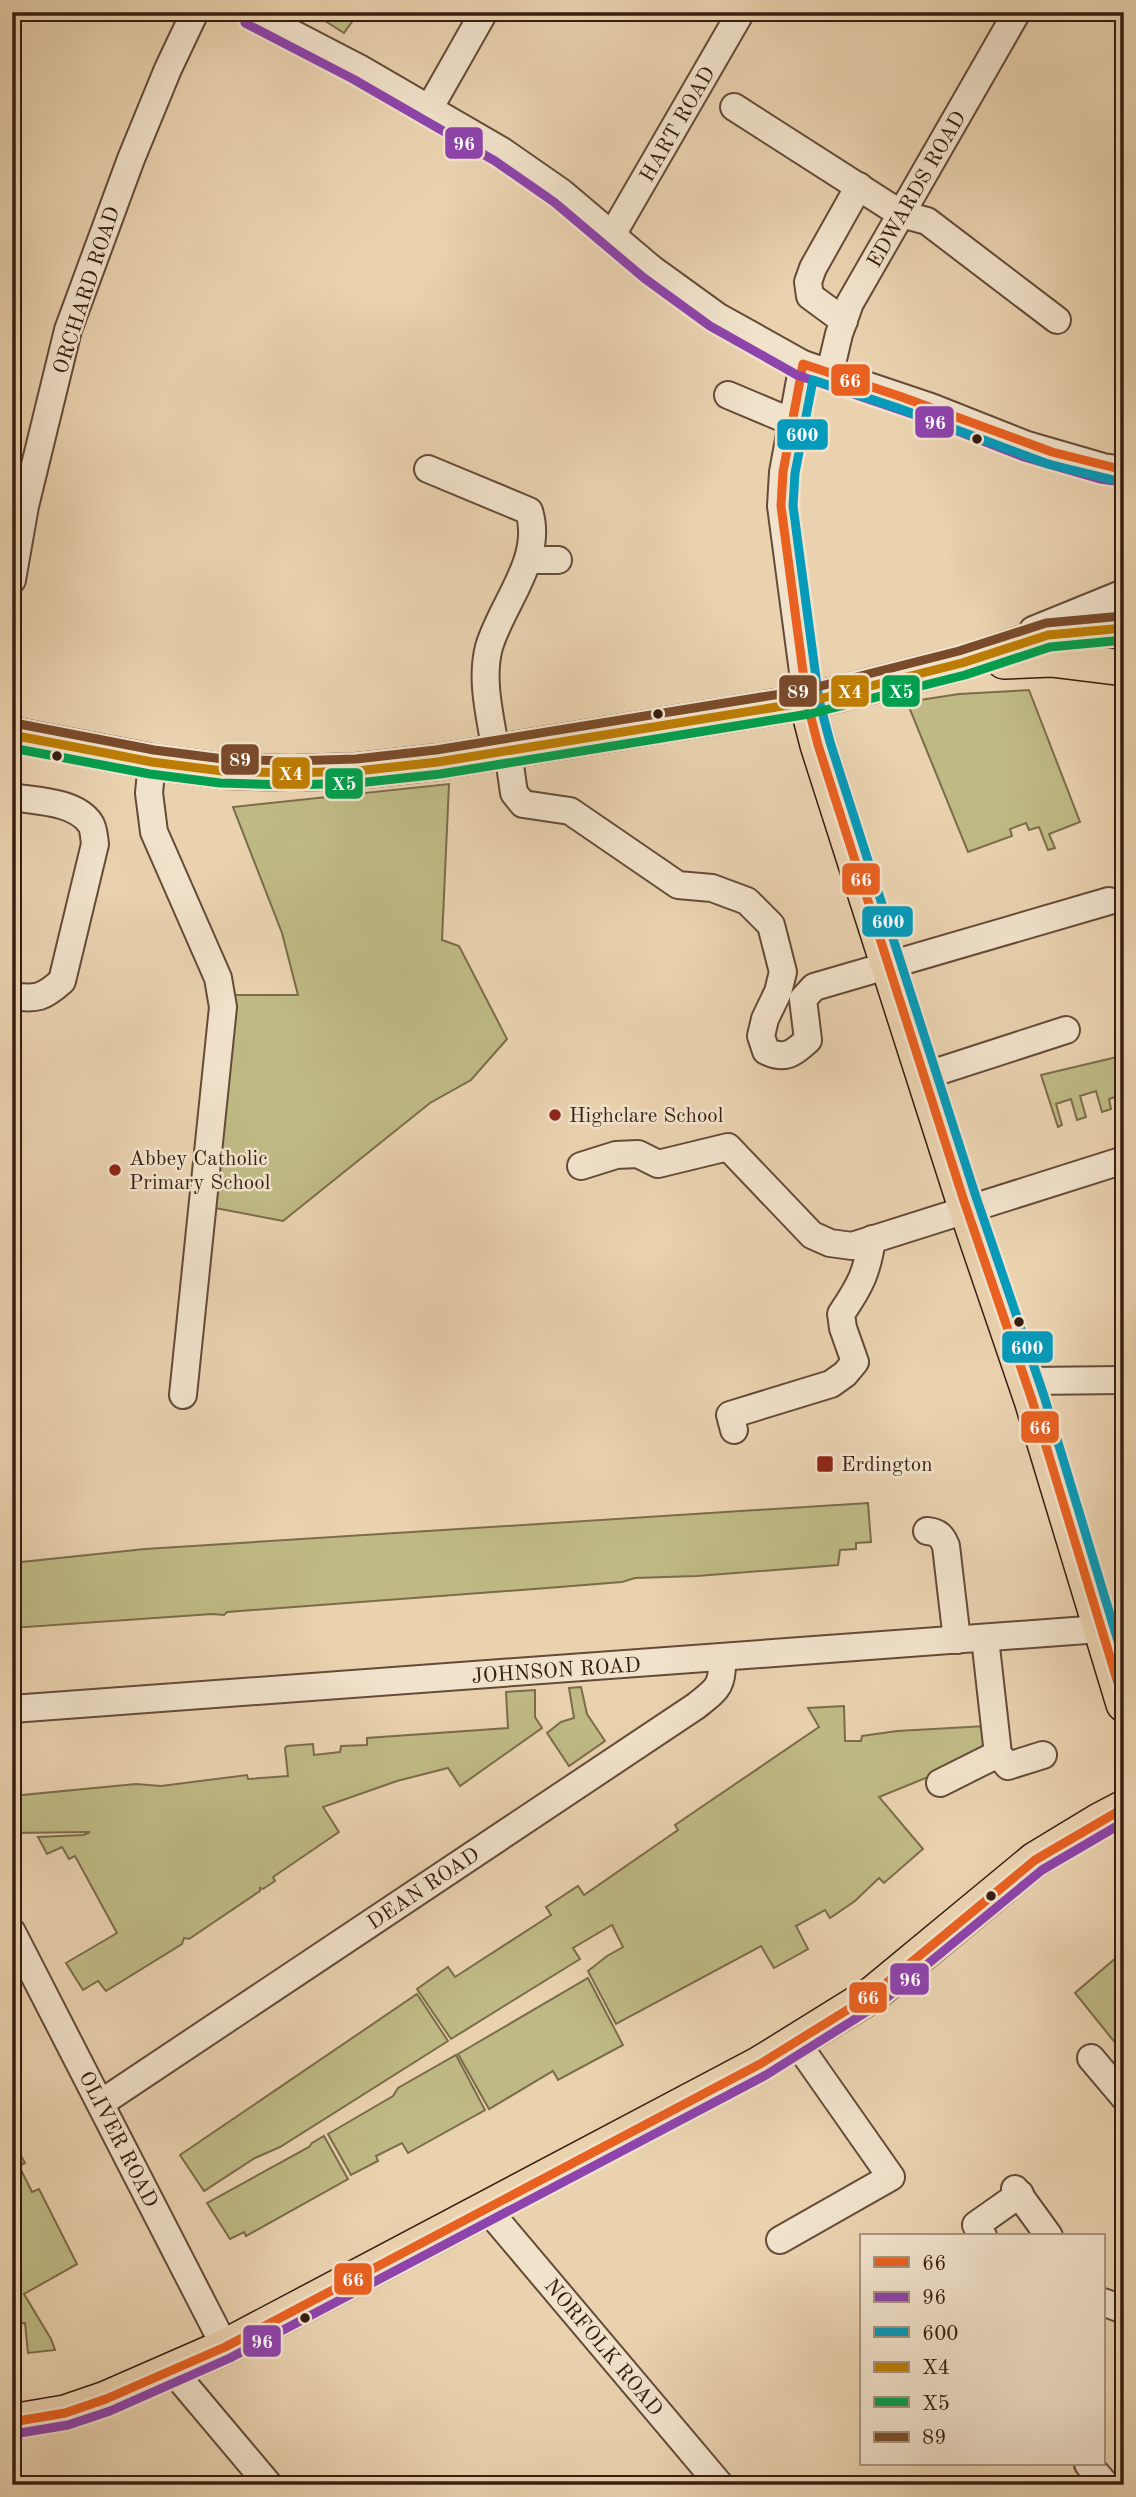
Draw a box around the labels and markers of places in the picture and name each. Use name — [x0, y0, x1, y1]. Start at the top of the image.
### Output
unlabelled marker — [970, 432, 984, 446]
unlabelled marker — [651, 707, 665, 721]
unlabelled marker — [50, 749, 64, 763]
place label: Highclare School — [569, 1106, 724, 1127]
marker: Highclare School — [547, 1107, 563, 1123]
place label: Abbey Catholic Primary School — [129, 1149, 271, 1194]
marker: Abbey Catholic Primary School — [107, 1162, 123, 1178]
unlabelled marker — [1012, 1315, 1026, 1329]
marker: Erdington — [815, 1454, 835, 1474]
place label: Erdington — [841, 1455, 933, 1476]
unlabelled marker — [984, 1889, 998, 1903]
unlabelled marker — [298, 2311, 312, 2325]

